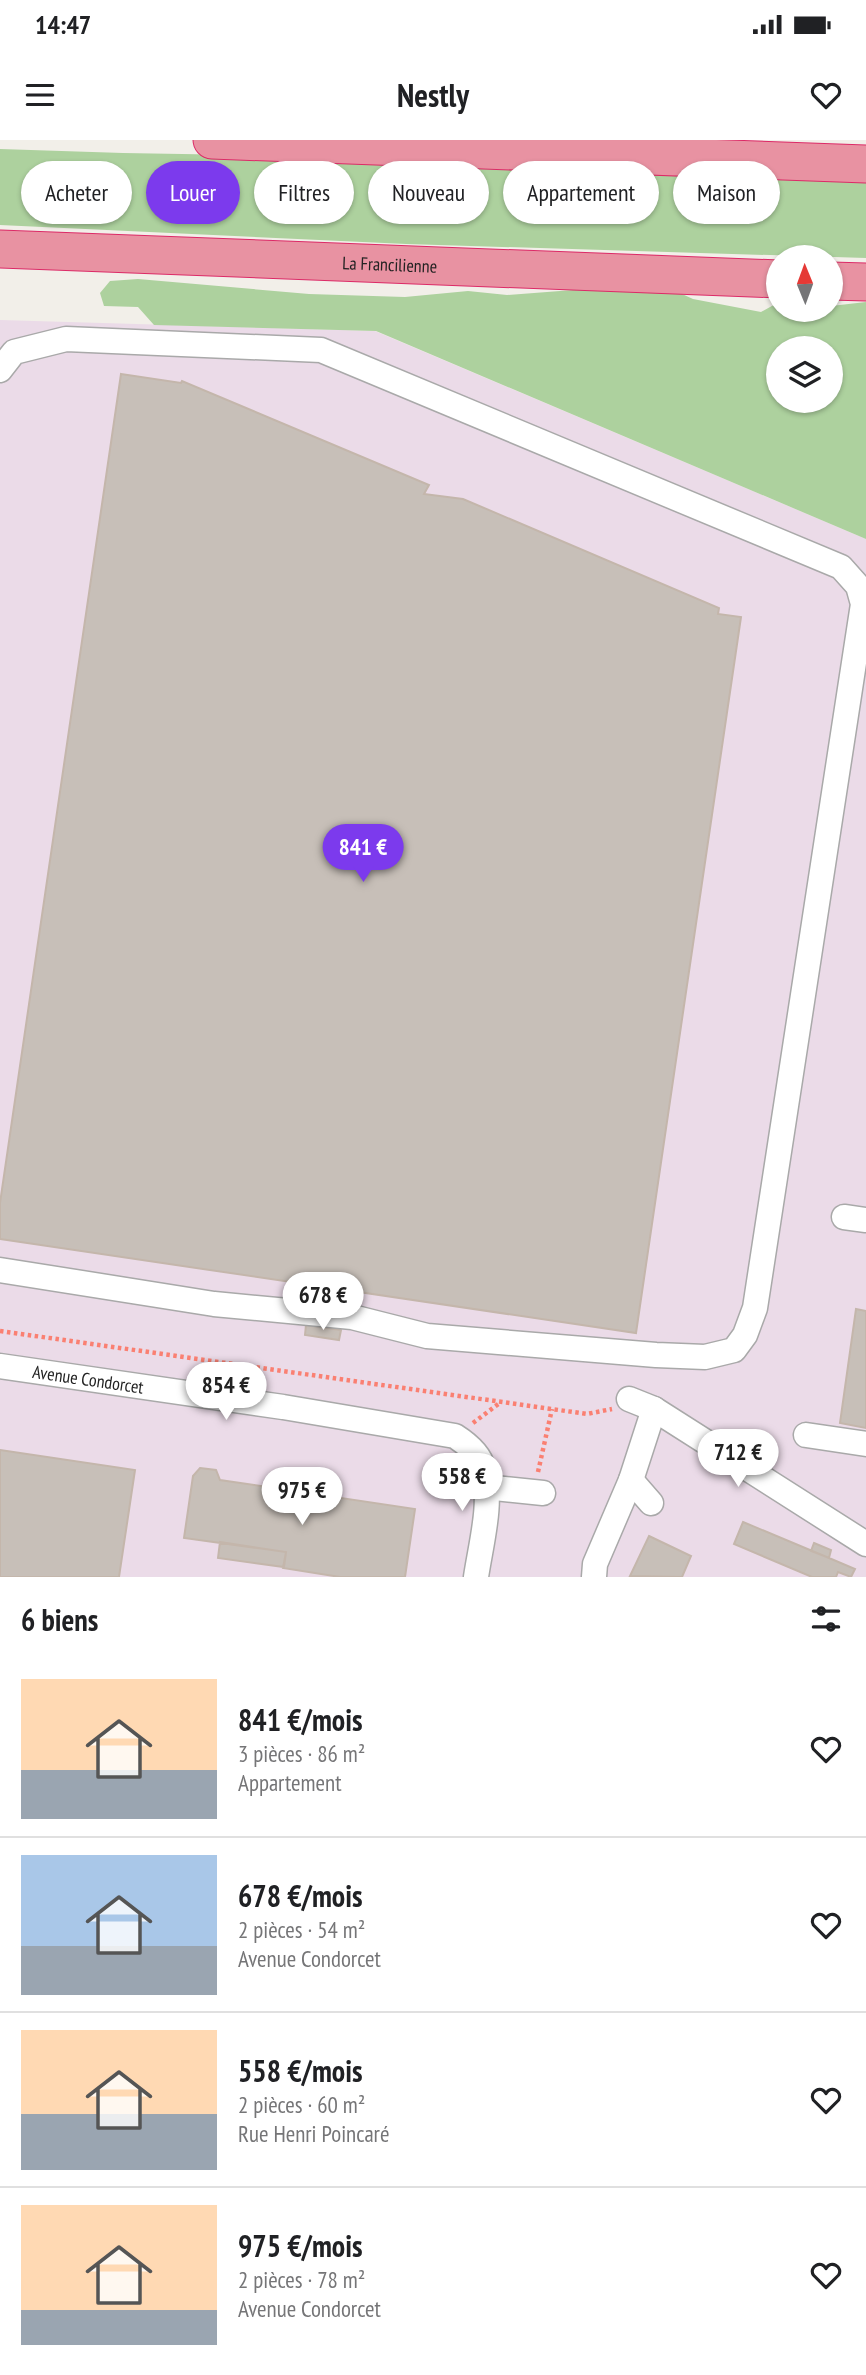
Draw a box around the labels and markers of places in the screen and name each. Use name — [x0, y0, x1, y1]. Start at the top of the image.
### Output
pin: 841 € — [314, 824, 412, 884]
pin: 678 € — [274, 1272, 372, 1332]
pin: 854 € — [177, 1362, 275, 1422]
pin: 712 € — [689, 1430, 787, 1489]
pin: 558 € — [413, 1454, 511, 1513]
pin: 975 € — [253, 1468, 351, 1527]

